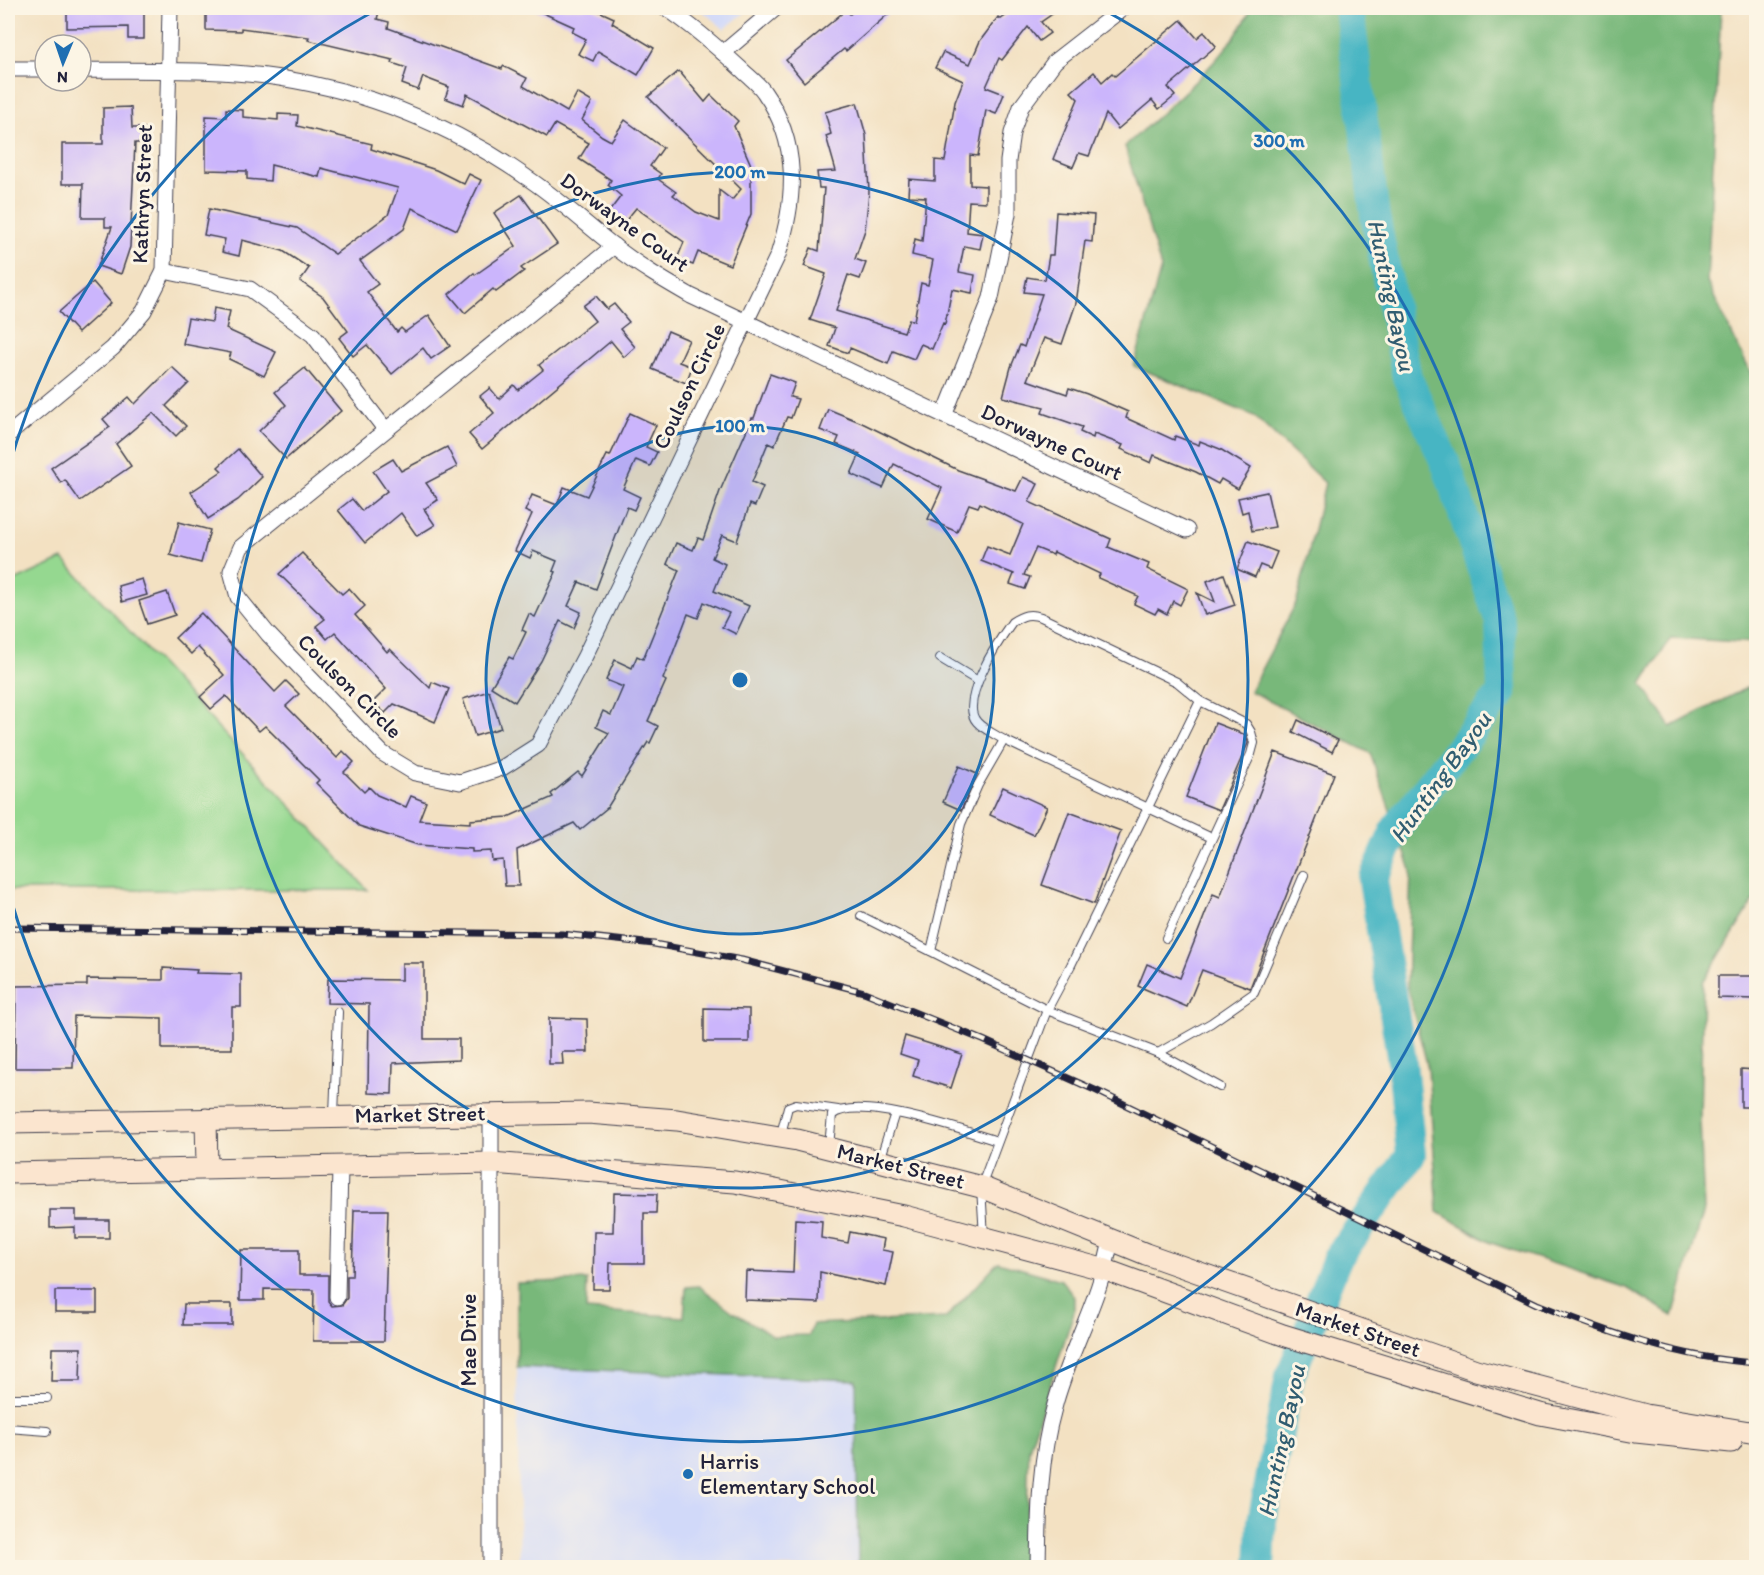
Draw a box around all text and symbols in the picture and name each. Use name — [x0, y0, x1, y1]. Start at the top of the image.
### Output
north arrow — [33, 33, 93, 93]
text: N — [57, 68, 68, 87]
street label: Kathryn Street — [126, 124, 158, 264]
text: 300 m — [1253, 130, 1305, 152]
text: 200 m — [715, 161, 766, 183]
street label: Dorwayne Court — [555, 166, 695, 278]
water label: Hunting Bayou — [1362, 216, 1422, 374]
street label: Coulson Circle — [647, 318, 731, 454]
street label: Dorwayne Court — [977, 397, 1127, 487]
text: 100 m — [715, 415, 766, 437]
street label: Coulson Circle — [292, 628, 408, 744]
centre of rings — [730, 670, 750, 690]
water label: Hunting Bayou — [1383, 705, 1498, 848]
street label: Market Street — [354, 1099, 486, 1129]
street label: Market Street — [834, 1137, 968, 1195]
street label: Mae Drive — [455, 1293, 482, 1387]
street label: Market Street — [1292, 1295, 1424, 1363]
water label: Hunting Bayou — [1251, 1362, 1311, 1520]
place label: Harris Elementary School — [700, 1448, 875, 1500]
marker: Harris Elementary School — [681, 1467, 695, 1481]

